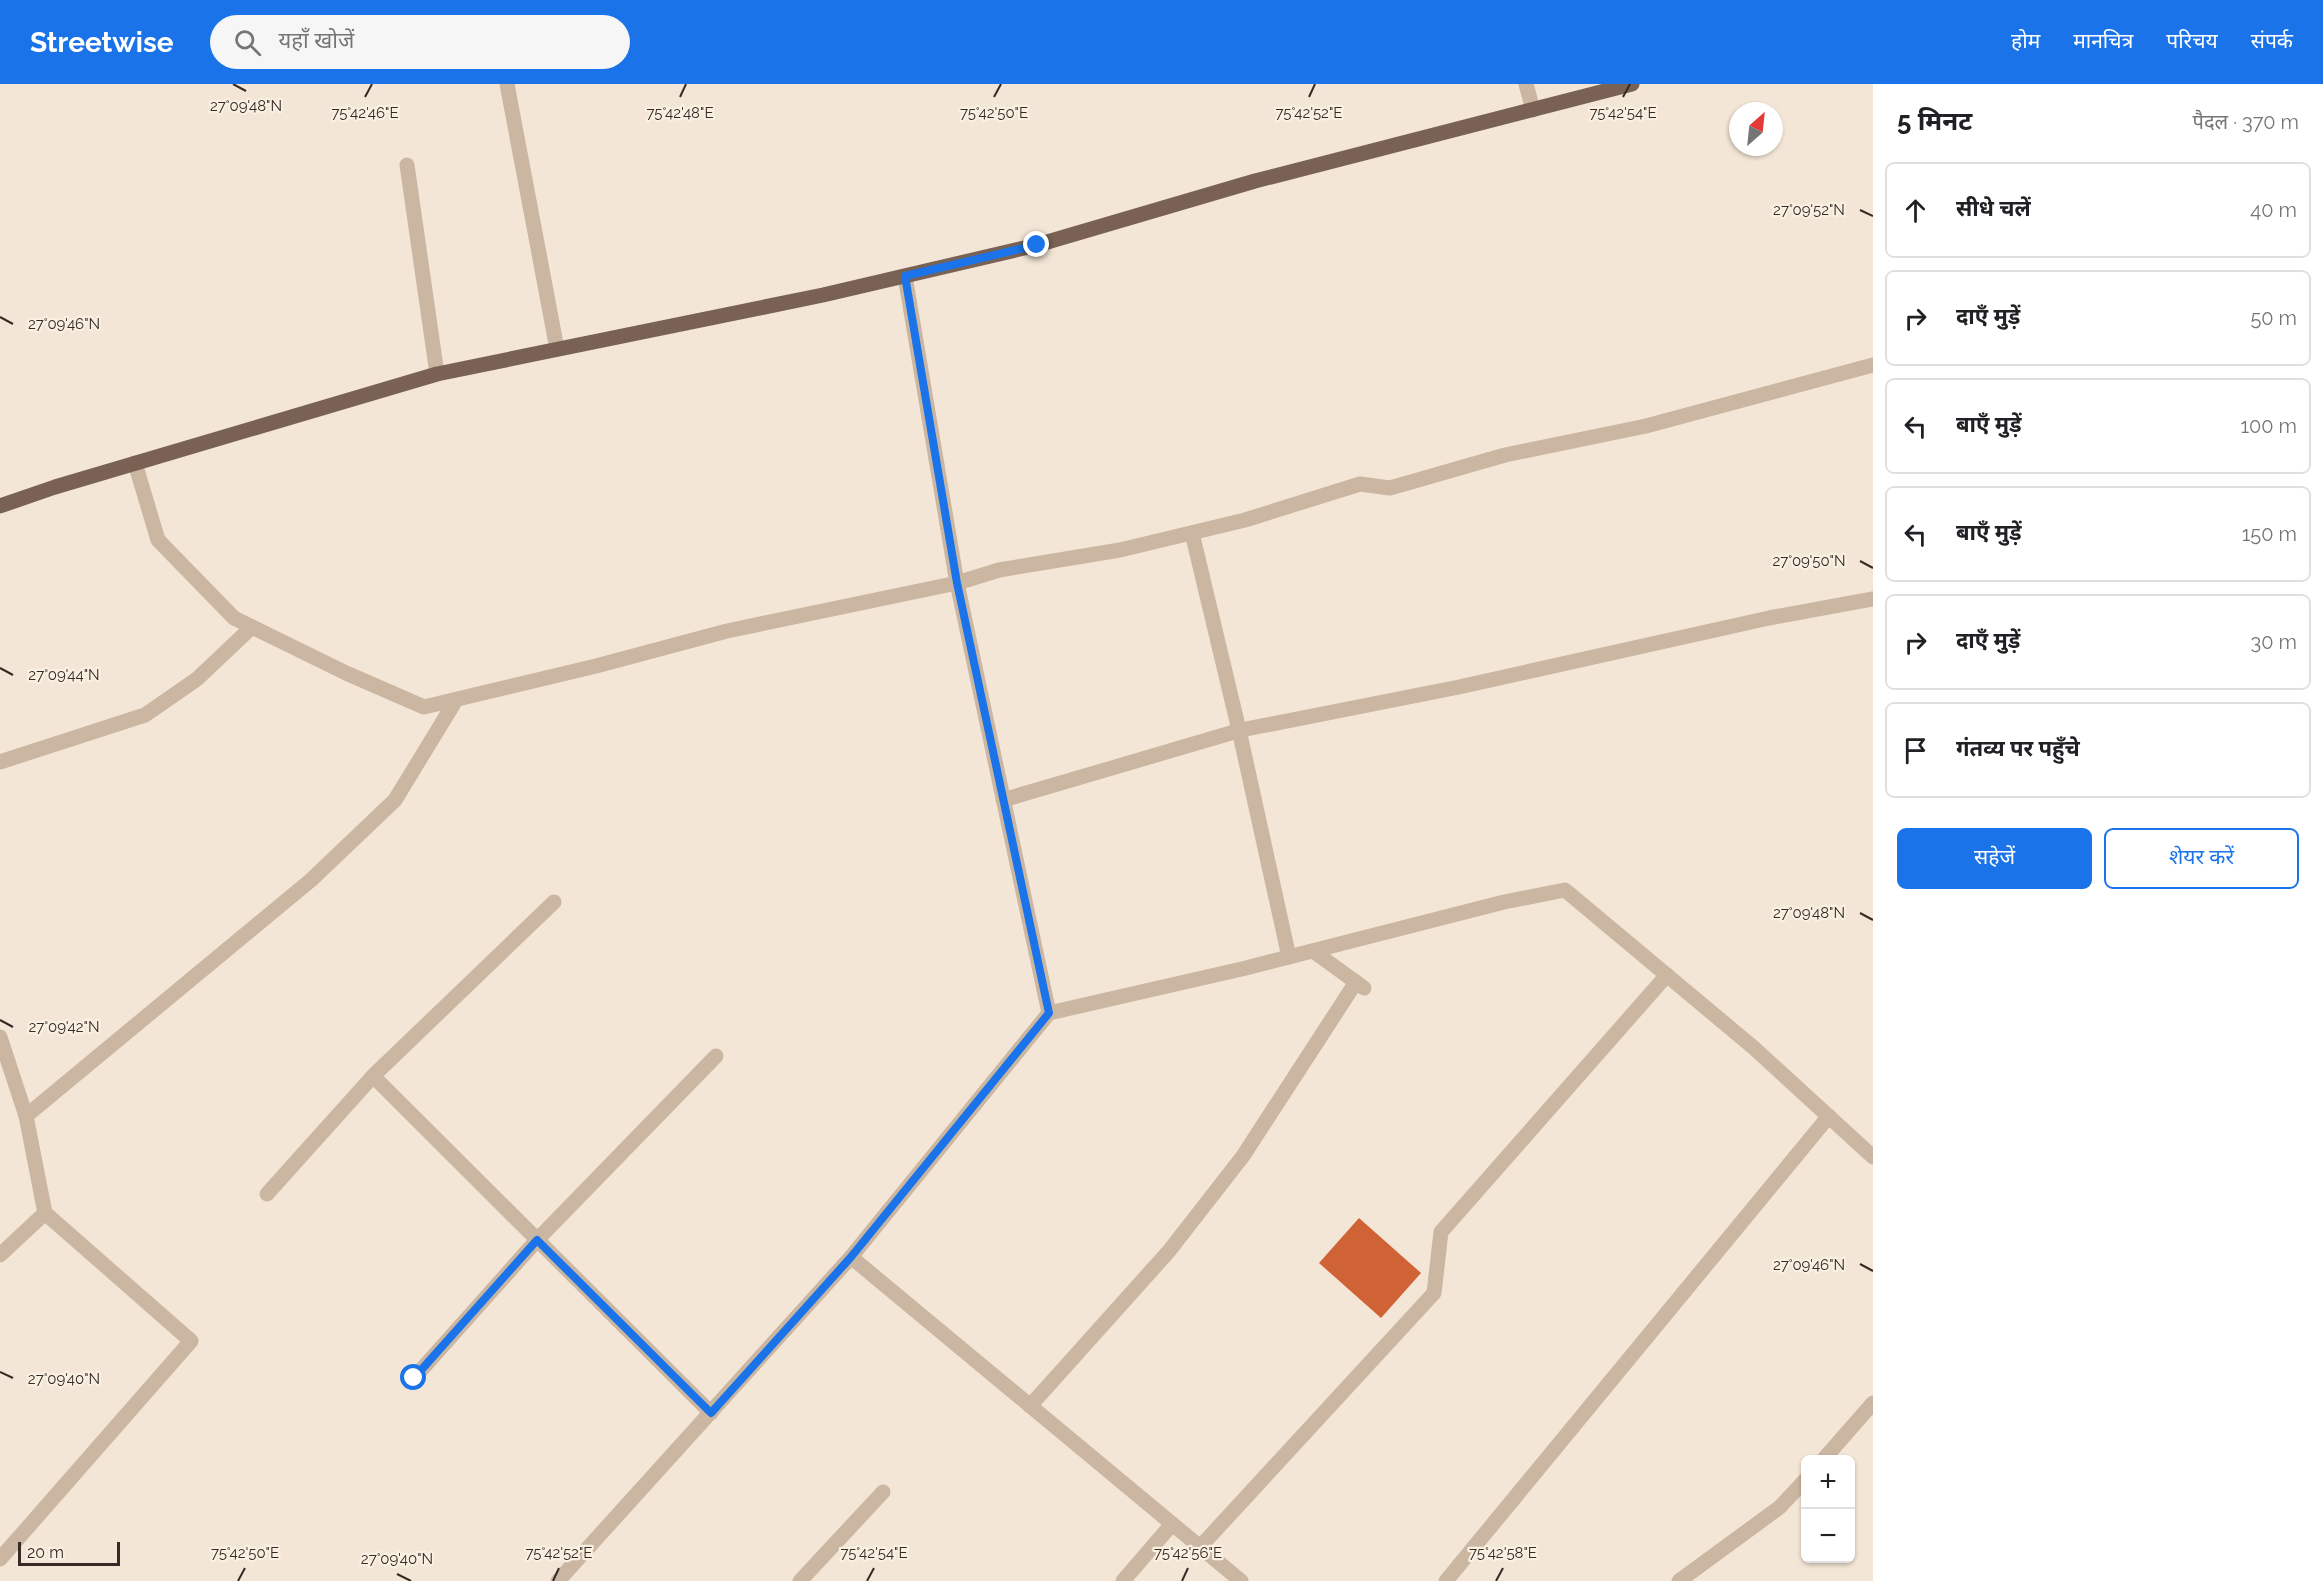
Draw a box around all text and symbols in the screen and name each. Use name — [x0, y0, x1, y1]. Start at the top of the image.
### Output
search box — [210, 15, 630, 69]
text: Streetwise — [30, 26, 174, 59]
icon: search — [231, 26, 264, 59]
text: यहाँ खोजें — [279, 27, 354, 53]
text: होम — [2011, 28, 2040, 53]
text: मानचित्र — [2073, 28, 2133, 53]
text: परिचय — [2166, 28, 2218, 53]
text: संपर्क — [2251, 28, 2293, 53]
text: 27°09'48"N — [210, 97, 282, 115]
north arrow — [1729, 102, 1783, 156]
text: 75°42'46"E — [331, 104, 399, 122]
text: 75°42'48"E — [646, 104, 714, 122]
text: 75°42'50"E — [960, 104, 1028, 122]
text: 75°42'52"E — [1276, 104, 1342, 122]
text: 75°42'54"E — [1589, 104, 1657, 122]
text: 5 मिनट — [1897, 106, 1972, 136]
text: पैदल · 370 m — [2193, 110, 2299, 134]
icon: ahead — [1899, 194, 1932, 227]
text: सीधे चलें — [1956, 195, 2031, 221]
text: 40 m — [2250, 198, 2297, 222]
text: 27°09'52"N — [1773, 201, 1845, 219]
route end — [1023, 231, 1049, 257]
icon: right — [1899, 302, 1932, 335]
text: दाएँ मुड़ें — [1956, 303, 2020, 329]
text: 50 m — [2250, 306, 2297, 330]
text: 27°09'46"N — [28, 315, 100, 333]
icon: left — [1899, 410, 1932, 443]
text: बाएँ मुड़ें — [1956, 411, 2022, 437]
text: 100 m — [2240, 414, 2297, 438]
icon: left — [1899, 518, 1932, 551]
text: बाएँ मुड़ें — [1956, 519, 2022, 545]
text: 150 m — [2242, 522, 2297, 546]
text: 27°09'50"N — [1772, 552, 1846, 570]
icon: right — [1899, 626, 1932, 659]
text: दाएँ मुड़ें — [1956, 627, 2020, 653]
text: 30 m — [2251, 630, 2297, 654]
text: 27°09'44"N — [28, 666, 100, 684]
icon: arrive — [1899, 734, 1932, 767]
text: गंतव्य पर पहुँचे — [1956, 735, 2080, 761]
button: सहेजें — [1897, 828, 2092, 889]
button: शेयर करें — [2104, 828, 2299, 889]
text: 27°09'48"N — [1773, 904, 1845, 922]
text: 27°09'42"N — [28, 1018, 100, 1036]
text: 27°09'46"N — [1773, 1256, 1845, 1274]
route start — [400, 1364, 426, 1390]
text: 27°09'40"N — [28, 1370, 100, 1388]
map controls — [1801, 1455, 1855, 1563]
button: + — [1801, 1455, 1855, 1509]
button: − — [1801, 1509, 1855, 1563]
scale bar — [18, 1539, 120, 1566]
text: 20 m — [27, 1543, 64, 1562]
text: 75°42'50"E — [211, 1544, 279, 1562]
text: 75°42'52"E — [526, 1544, 592, 1562]
text: 75°42'54"E — [840, 1544, 908, 1562]
text: 75°42'56"E — [1154, 1544, 1222, 1562]
text: 75°42'58"E — [1469, 1544, 1537, 1562]
text: 27°09'40"N — [361, 1550, 433, 1568]

